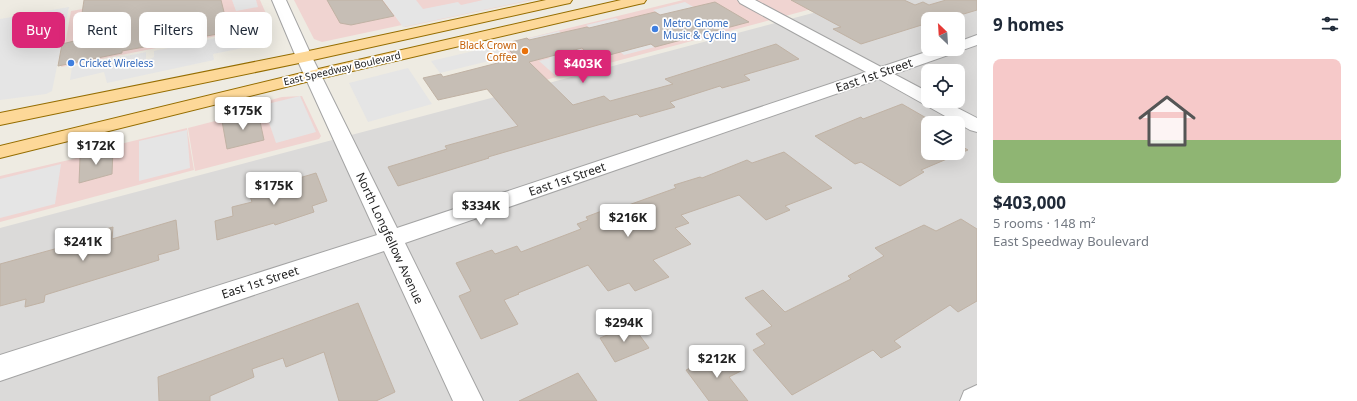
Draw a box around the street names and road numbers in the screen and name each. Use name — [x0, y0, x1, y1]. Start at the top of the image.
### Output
street label: East Speedway Boulevard — [282, 48, 402, 88]
street label: East 1st Street — [833, 54, 915, 96]
street label: East 1st Street — [526, 158, 608, 200]
street label: North Longfellow Avenue — [352, 169, 428, 307]
street label: East 1st Street — [219, 261, 301, 302]

